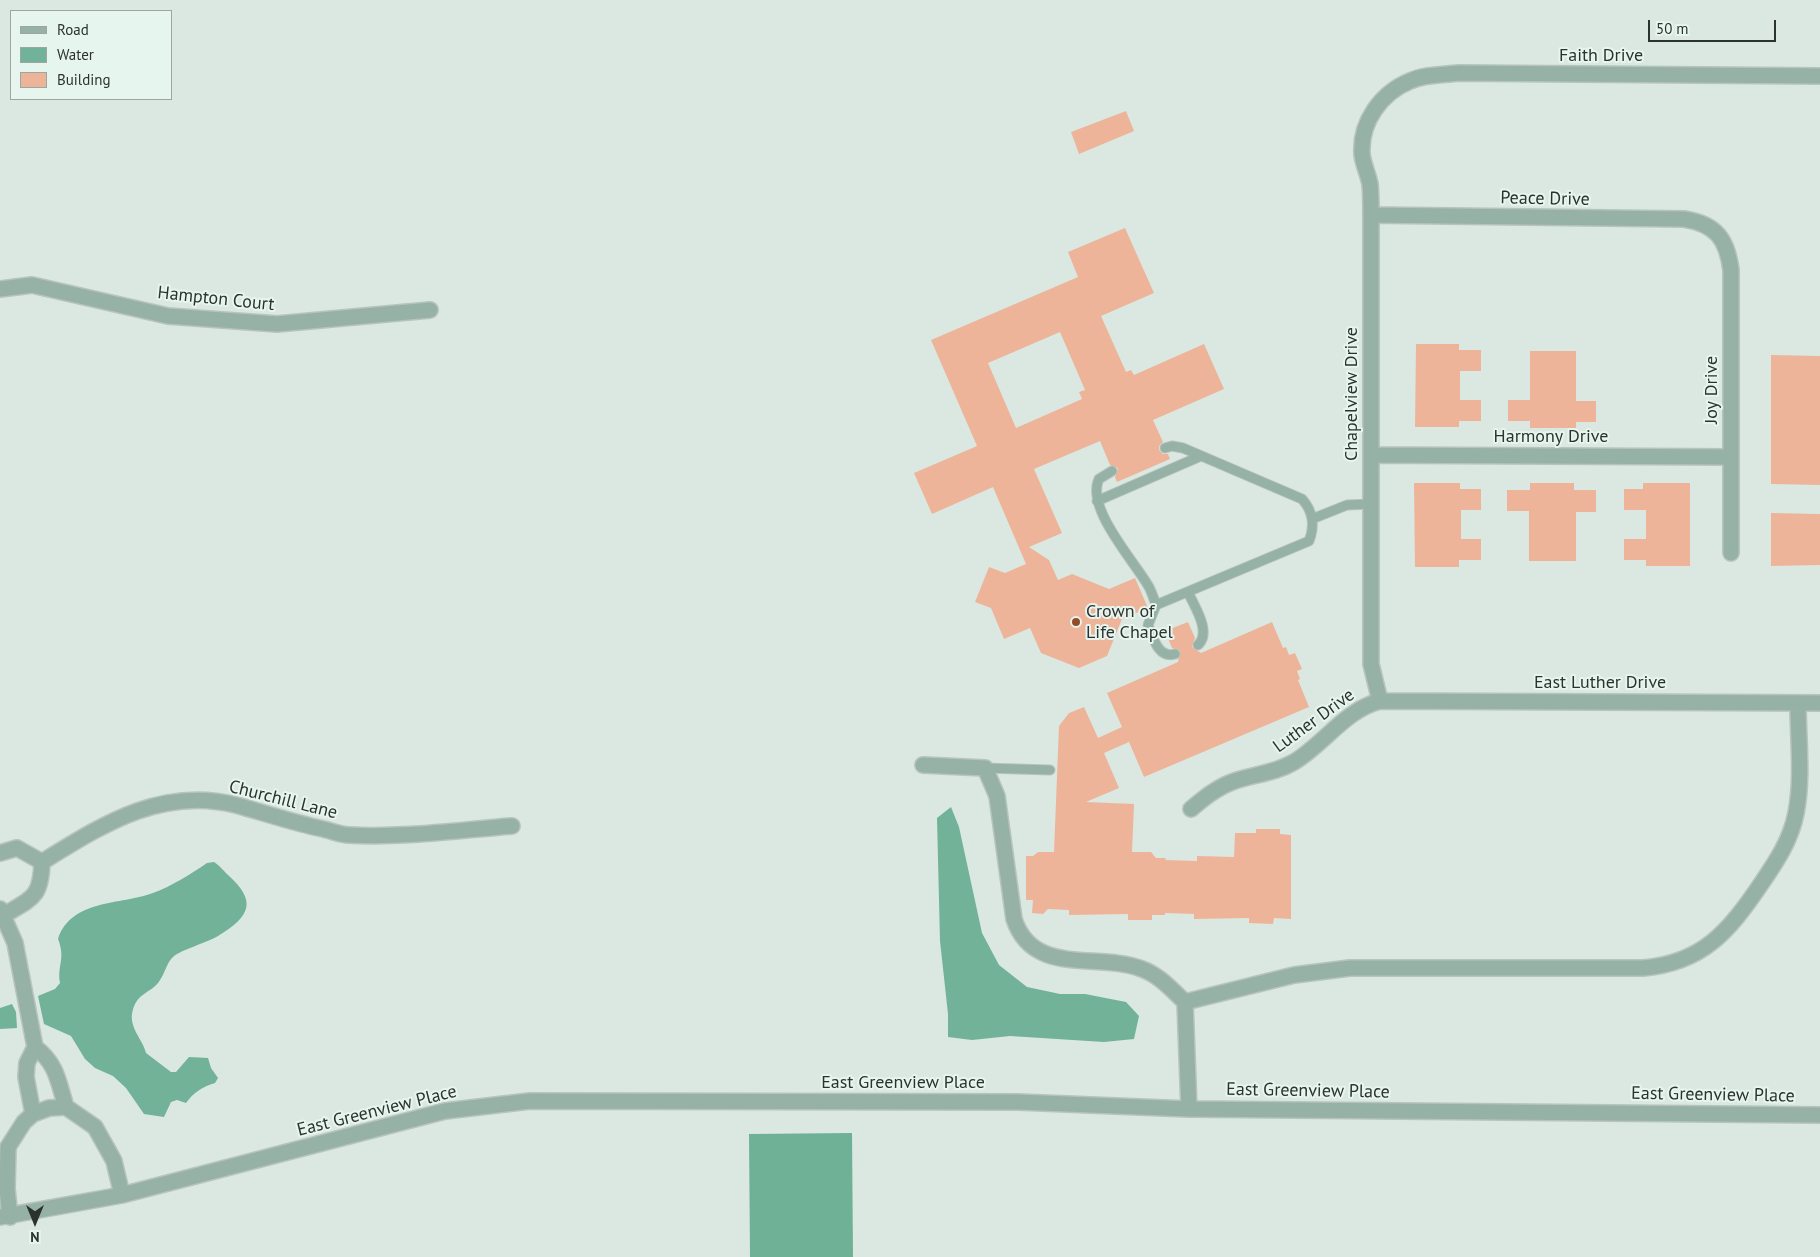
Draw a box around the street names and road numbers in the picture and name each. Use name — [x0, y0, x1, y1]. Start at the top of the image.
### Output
street label: Faith Drive — [1559, 45, 1643, 67]
street label: Peace Drive — [1500, 187, 1590, 211]
street label: Hampton Court — [157, 282, 275, 316]
street label: Chapelview Drive — [1341, 327, 1363, 461]
street label: Joy Drive — [1701, 356, 1723, 424]
street label: Harmony Drive — [1494, 426, 1608, 448]
street label: East Luther Drive — [1534, 672, 1666, 694]
street label: Luther Drive — [1269, 684, 1359, 758]
street label: Churchill Lane — [227, 776, 339, 824]
street label: East Greenview Place — [821, 1072, 985, 1094]
street label: East Greenview Place — [1226, 1079, 1390, 1103]
street label: East Greenview Place — [295, 1081, 459, 1141]
street label: East Greenview Place — [1631, 1083, 1795, 1107]

